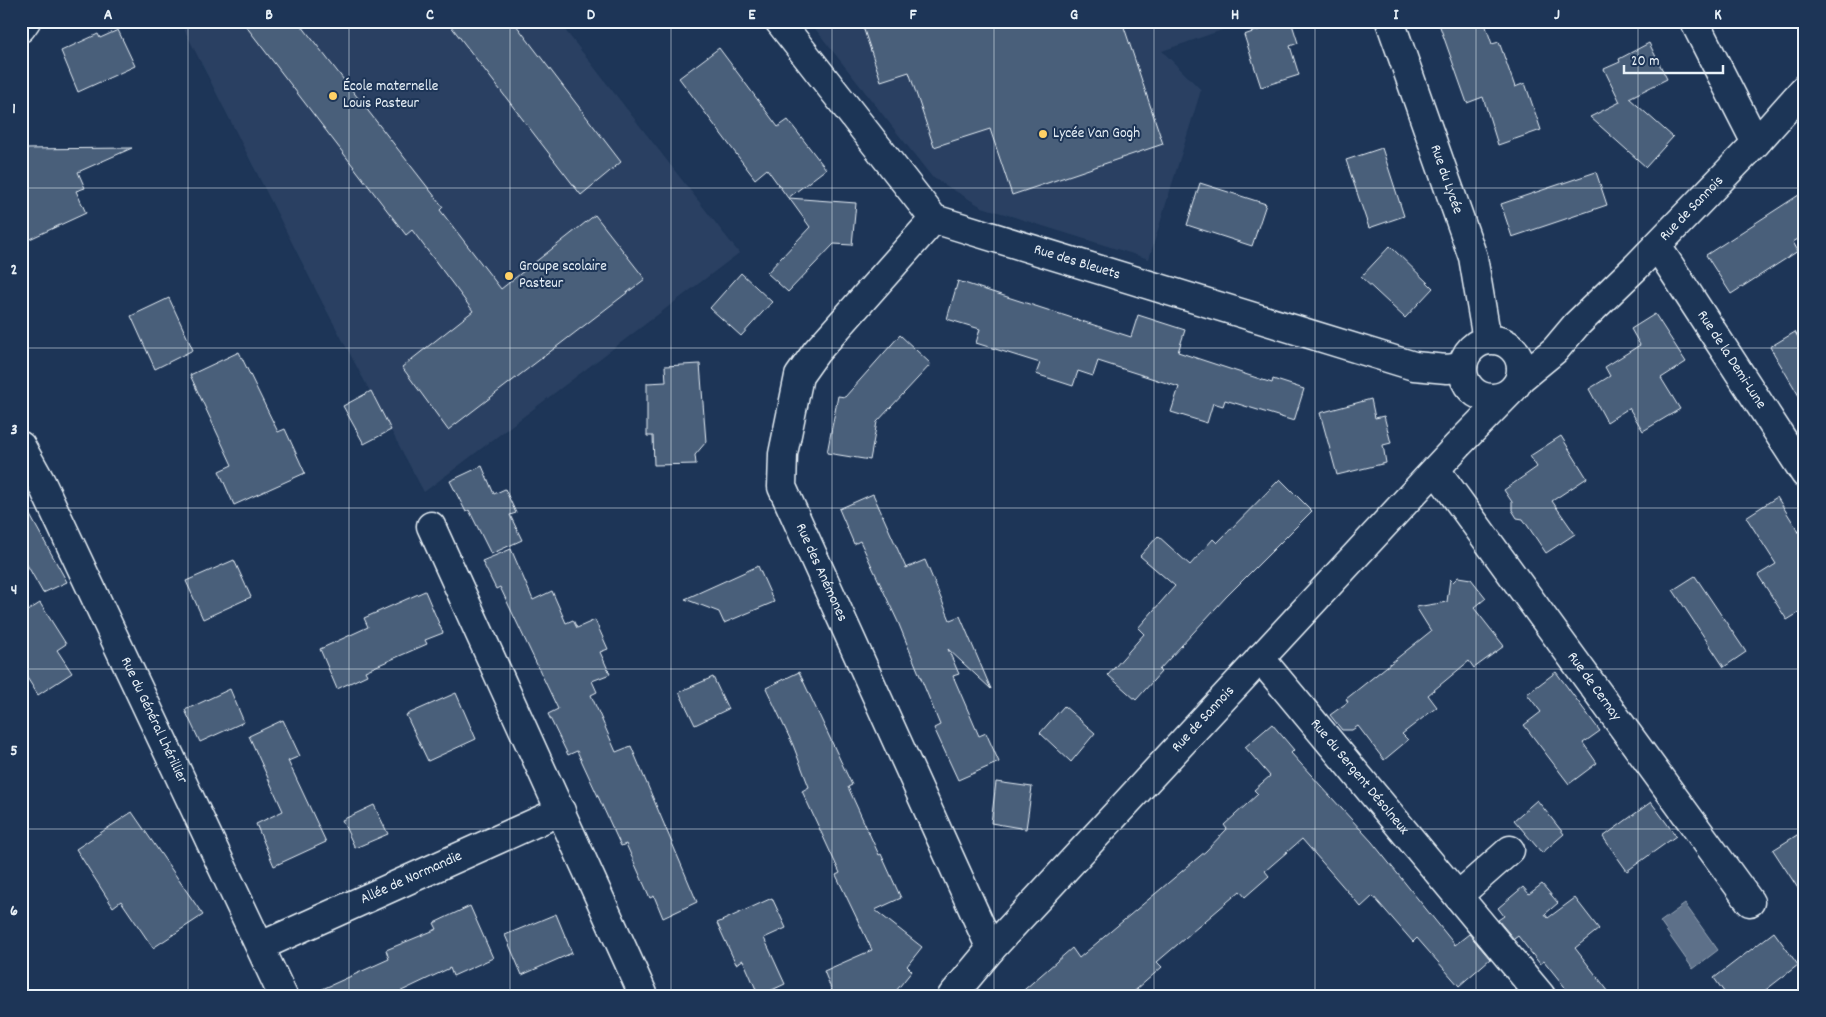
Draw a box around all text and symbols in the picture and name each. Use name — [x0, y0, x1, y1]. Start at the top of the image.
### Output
text: A — [104, 4, 113, 27]
text: B — [265, 4, 273, 27]
text: C — [426, 4, 434, 27]
text: D — [587, 4, 596, 27]
text: E — [748, 4, 756, 27]
text: F — [909, 4, 917, 27]
text: G — [1070, 4, 1078, 27]
text: H — [1231, 4, 1239, 27]
text: I — [1394, 4, 1400, 27]
text: J — [1554, 4, 1560, 27]
text: K — [1714, 4, 1722, 27]
scale bar — [1624, 42, 1722, 74]
text: 20 m — [1631, 51, 1659, 73]
place label: École maternelle Louis Pasteur — [343, 76, 439, 115]
marker: École maternelle Louis Pasteur — [327, 90, 339, 102]
text: 1 — [12, 98, 16, 121]
place label: Lycée Van Gogh — [1053, 123, 1140, 145]
marker: Lycée Van Gogh — [1037, 128, 1049, 140]
street label: Rue du Lycée — [1423, 142, 1468, 218]
street label: Rue de Sannois — [1655, 171, 1729, 247]
street label: Rue des Bleuets — [1031, 239, 1123, 286]
place label: Groupe scolaire Pasteur — [519, 256, 607, 295]
text: 2 — [11, 259, 18, 282]
marker: Groupe scolaire Pasteur — [503, 270, 515, 282]
street label: Rue de la Demi-Lune — [1691, 306, 1771, 414]
text: 3 — [10, 419, 18, 442]
street label: Rue des Anémones — [789, 520, 853, 625]
text: 4 — [11, 579, 17, 602]
street label: Rue de Cernay — [1561, 648, 1627, 727]
street label: Rue du Général Lhérillier — [114, 654, 193, 788]
street label: Rue de Sannois — [1167, 681, 1240, 758]
street label: Rue du Sergent Désolneux — [1304, 714, 1414, 840]
text: 5 — [10, 740, 18, 763]
street label: Allée de Normandie — [357, 846, 466, 911]
text: 6 — [10, 900, 18, 923]

